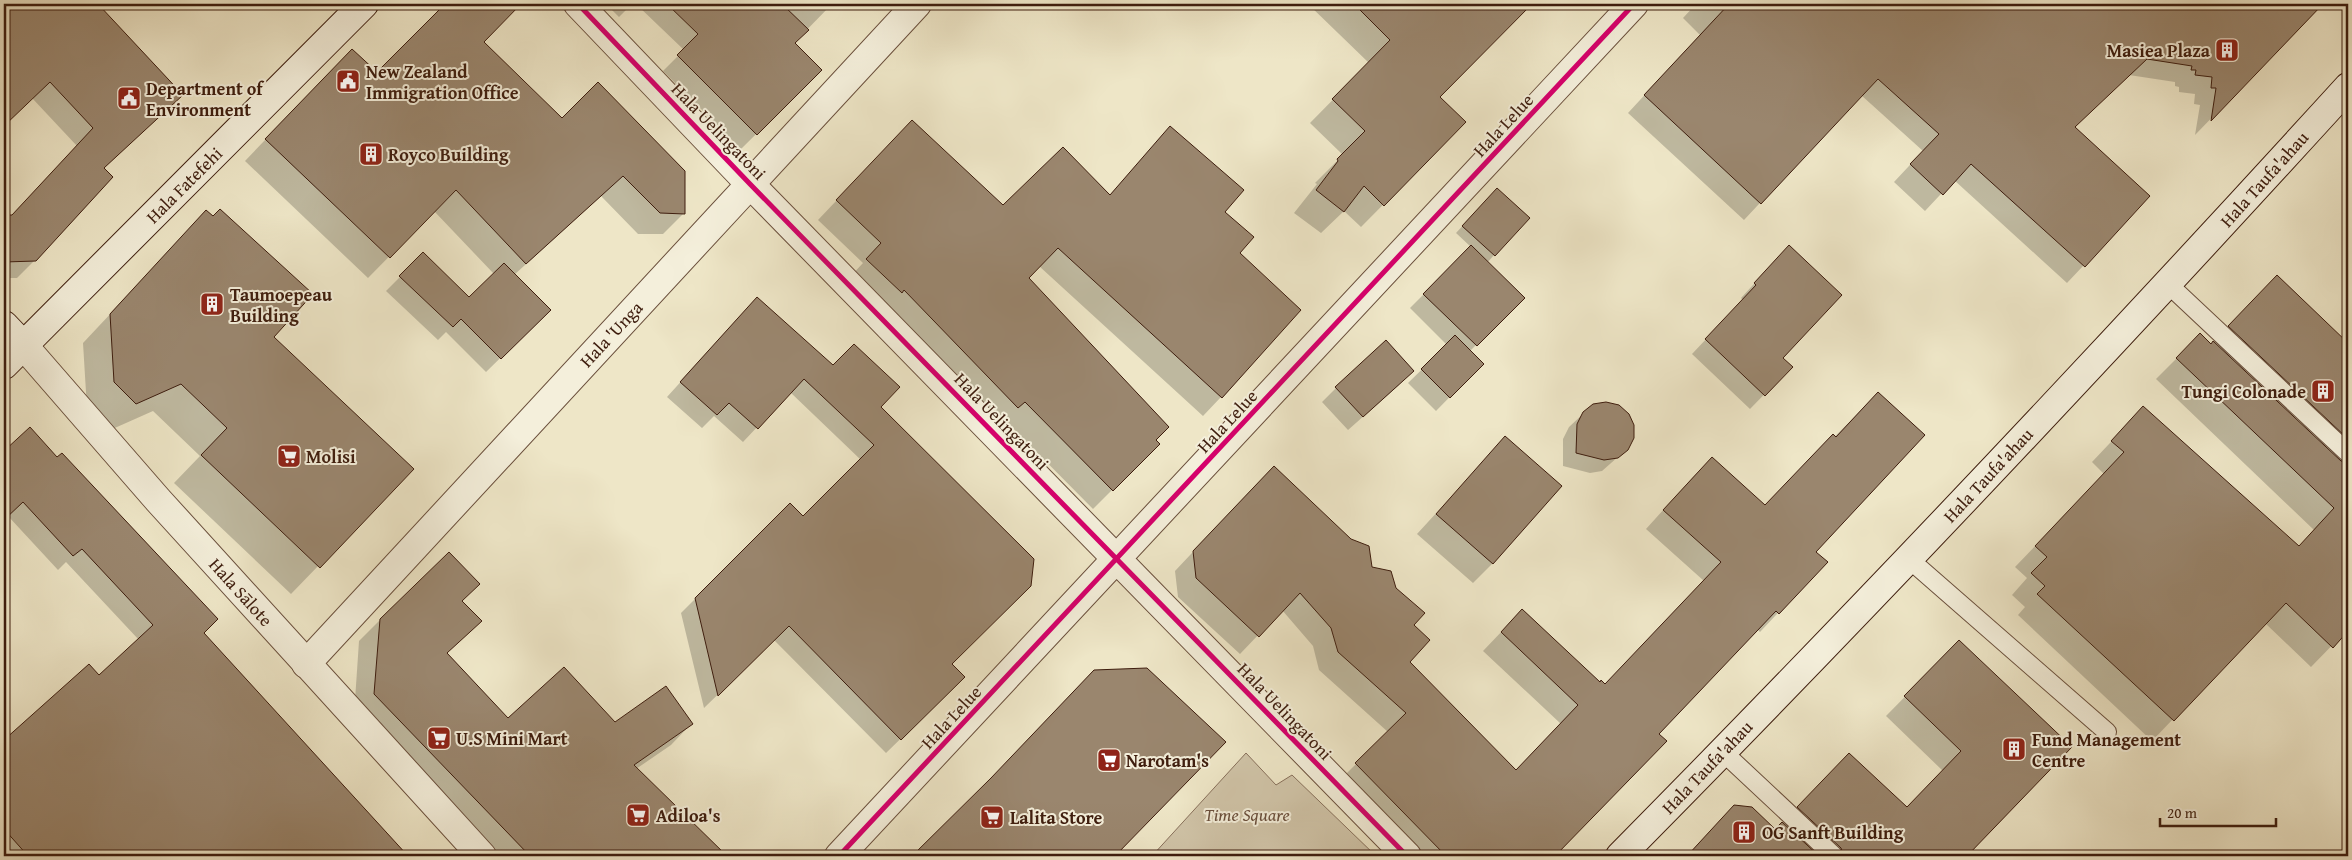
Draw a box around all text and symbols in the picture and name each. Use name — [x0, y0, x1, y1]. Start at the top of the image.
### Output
place label: Masiea Plaza — [2107, 37, 2211, 64]
building icon: Masiea Plaza — [2214, 37, 2240, 63]
place label: New Zealand Immigration Office — [366, 58, 519, 106]
public building icon: New Zealand Immigration Office — [335, 68, 361, 94]
place label: Department of Environment — [146, 75, 265, 123]
street label: Hala Uelingatoni — [665, 76, 773, 186]
public building icon: Department of Environment — [116, 85, 142, 111]
street label: Hala Lelue — [1466, 87, 1540, 163]
street label: Hala Taufa'ahau — [2213, 125, 2315, 233]
street label: Hala Fatefehi — [140, 141, 228, 229]
building icon: Royco Building — [358, 141, 384, 167]
place label: Royco Building — [388, 141, 509, 168]
place label: Taumoepeau Building — [230, 281, 333, 329]
building icon: Taumoepeau Building — [199, 291, 225, 317]
street label: Hala 'Unga — [573, 294, 649, 373]
street label: Hala Uelingatoni — [948, 366, 1056, 476]
place label: Tungi Colonade — [2181, 378, 2306, 405]
building icon: Tungi Colonade — [2310, 378, 2336, 404]
street label: Hala Lelue — [1190, 383, 1264, 459]
street label: Hala Taufa'ahau — [1937, 421, 2039, 529]
supermarket icon: Molisi — [276, 443, 302, 469]
place label: Molisi — [306, 443, 356, 470]
street label: Hala Sālote — [203, 552, 279, 632]
street label: Hala Uelingatoni — [1231, 656, 1339, 766]
street label: Hala Lelue — [914, 679, 988, 755]
street label: Hala Taufa'ahau — [1655, 714, 1759, 820]
supermarket icon: U.S Mini Mart — [426, 725, 452, 751]
place label: U.S Mini Mart — [456, 725, 568, 752]
place label: Fund Management Centre — [2032, 726, 2181, 774]
building icon: Fund Management Centre — [2001, 736, 2027, 762]
supermarket icon: Narotam's — [1096, 747, 1122, 773]
place label: Narotam's — [1126, 747, 1209, 774]
scale bar — [2160, 795, 2276, 827]
park label: Time Square — [1204, 801, 1290, 828]
supermarket icon: Adiloa's — [625, 802, 651, 828]
place label: Adiloa's — [656, 802, 721, 829]
text: 20 m — [2167, 802, 2198, 823]
supermarket icon: Lalita Store — [979, 804, 1005, 830]
place label: Lalita Store — [1010, 804, 1103, 831]
building icon: OG Sanft Building — [1731, 819, 1757, 845]
place label: OG Sanft Building — [1762, 819, 1904, 846]

